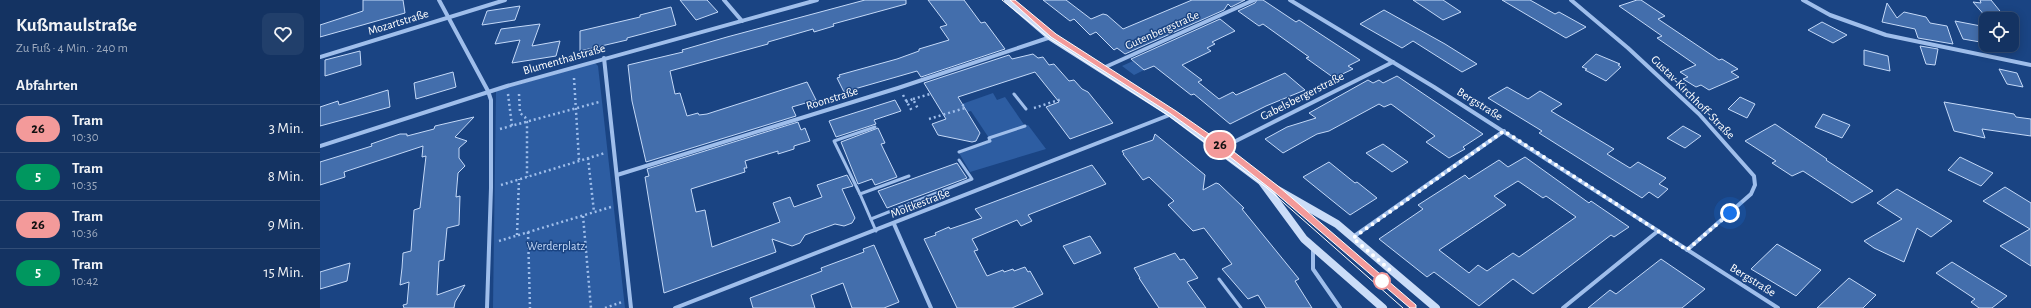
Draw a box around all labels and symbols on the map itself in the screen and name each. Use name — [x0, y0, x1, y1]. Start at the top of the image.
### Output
street label: Mozartstraße — [366, 7, 430, 37]
street label: Gutenbergstraße — [1123, 8, 1201, 52]
street label: Blumenthalstraße — [521, 42, 607, 76]
street label: Gustav-Kirchhoff-Straße — [1649, 53, 1737, 141]
street label: Gabelsbergerstraße — [1258, 70, 1346, 122]
street label: Roonstraße — [805, 84, 859, 112]
street label: Bergstraße — [1455, 85, 1505, 123]
line badge: 26 — [1202, 132, 1238, 158]
street label: Moltkestraße — [889, 186, 951, 220]
your location — [1720, 203, 1740, 223]
park label: Werderplatz — [527, 240, 585, 252]
street label: Bergstraße — [1728, 261, 1778, 299]
unlabelled marker — [1373, 272, 1391, 290]

